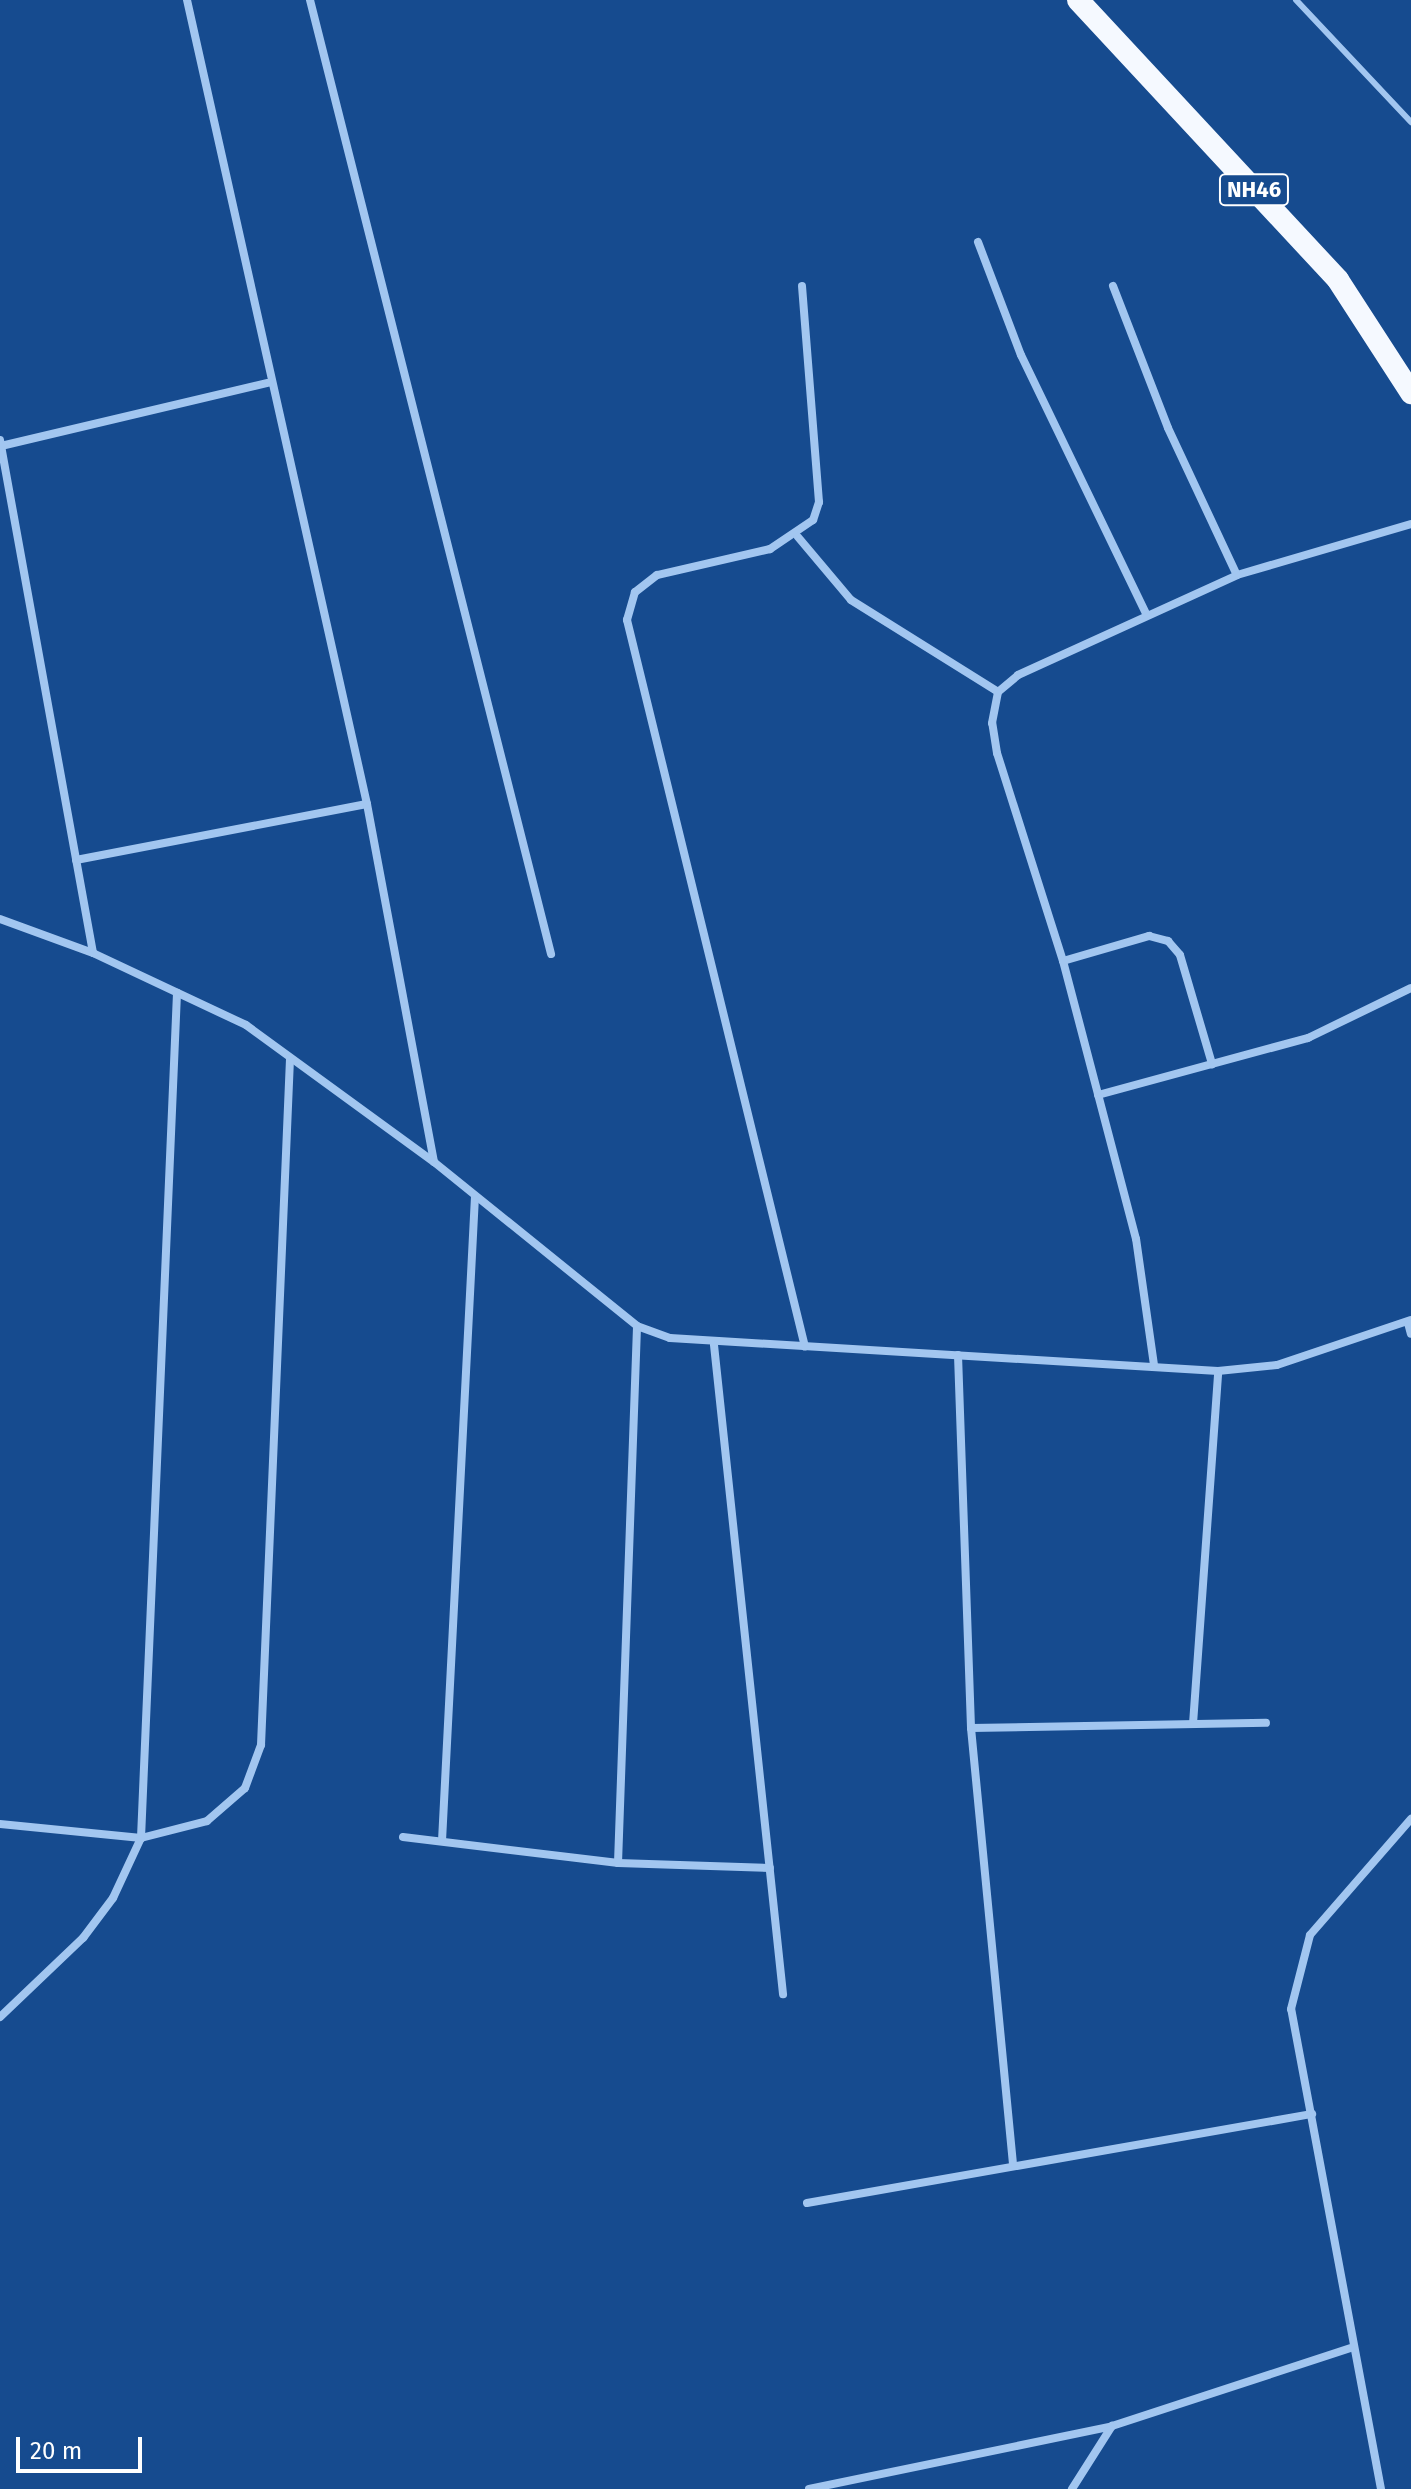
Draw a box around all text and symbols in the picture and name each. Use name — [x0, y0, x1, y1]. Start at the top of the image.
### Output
road number: NH46 — [1218, 172, 1290, 208]
scale bar — [20, 2421, 146, 2471]
text: 20 m — [30, 2437, 82, 2465]

